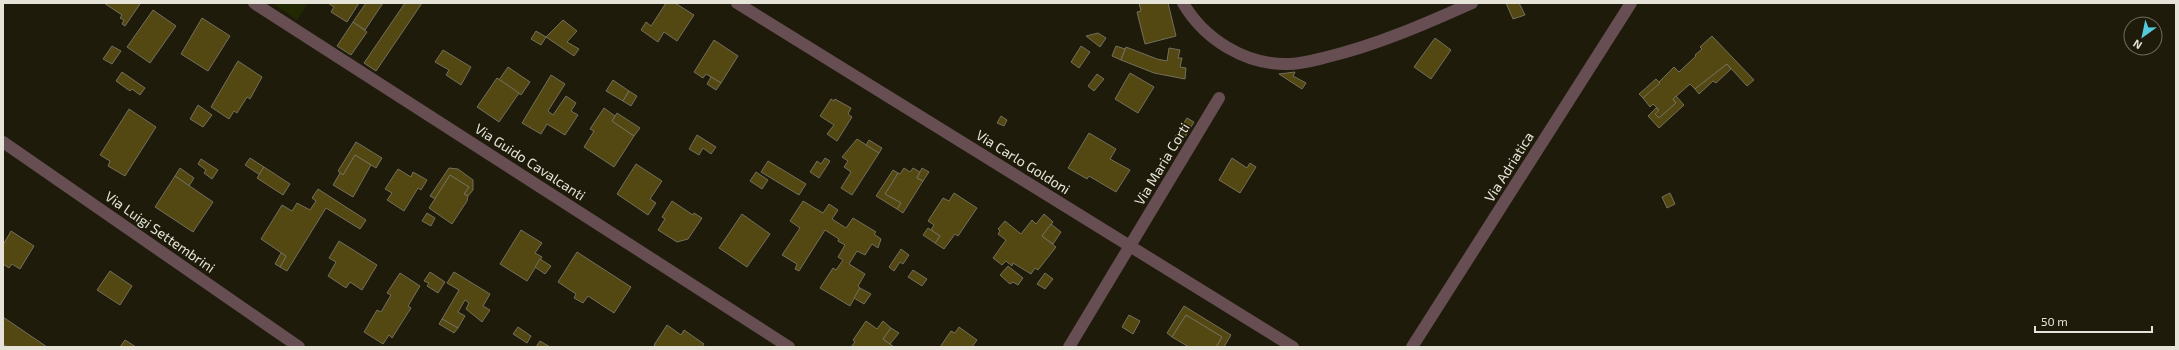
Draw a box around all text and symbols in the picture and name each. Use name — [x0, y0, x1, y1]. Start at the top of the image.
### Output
north arrow — [2123, 16, 2163, 56]
text: N — [2130, 37, 2144, 52]
street label: Via Guido Cavalcanti — [472, 119, 589, 204]
street label: Via Maria Corti — [1130, 119, 1193, 208]
street label: Via Carlo Goldoni — [973, 126, 1073, 197]
street label: Via Adriatica — [1480, 129, 1537, 205]
street label: Via Luigi Settembrini — [102, 187, 219, 276]
scale bar — [2035, 308, 2152, 334]
text: 50 m — [2041, 314, 2068, 328]

